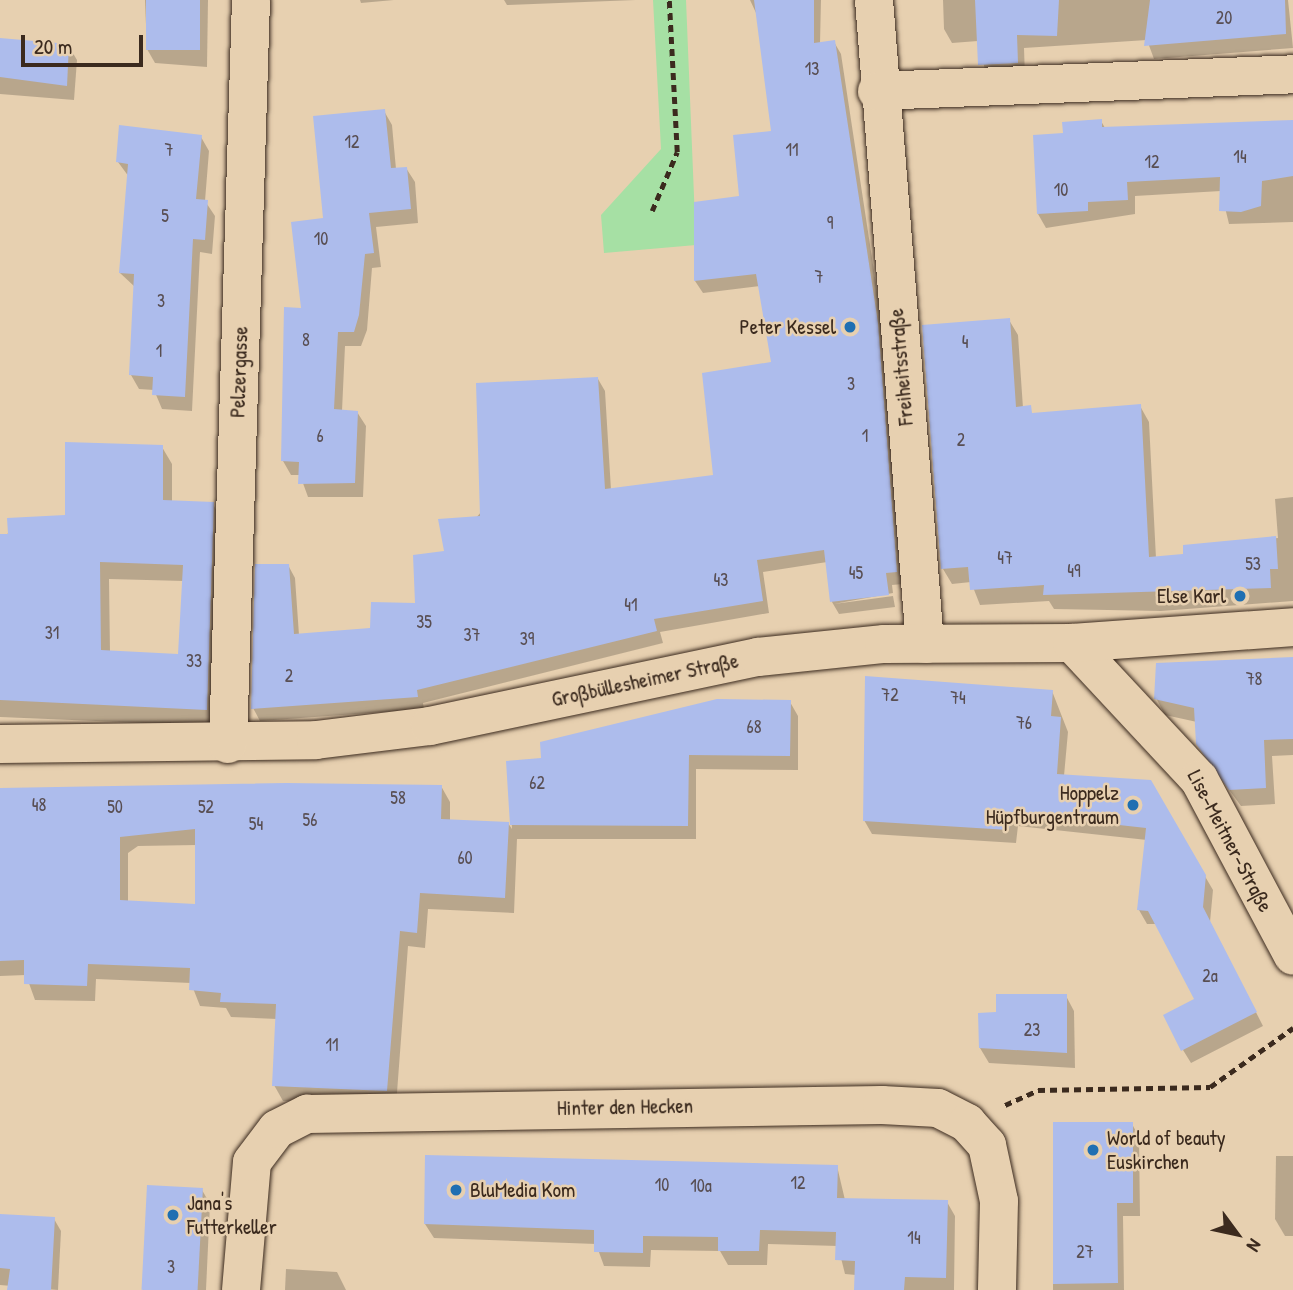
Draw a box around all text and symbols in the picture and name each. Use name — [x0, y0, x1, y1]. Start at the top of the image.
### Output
house number: 20 — [1216, 7, 1232, 29]
scale bar — [24, 21, 147, 65]
text: 20 m — [34, 32, 72, 61]
house number: 13 — [805, 58, 819, 80]
house number: 12 — [345, 131, 359, 153]
house number: 7 — [165, 139, 173, 161]
house number: 11 — [785, 139, 799, 161]
house number: 14 — [1233, 146, 1247, 168]
house number: 12 — [1145, 151, 1159, 173]
house number: 10 — [1054, 179, 1068, 201]
house number: 5 — [161, 205, 169, 227]
house number: 9 — [827, 212, 833, 234]
house number: 10 — [314, 228, 328, 250]
house number: 7 — [815, 266, 823, 288]
house number: 3 — [157, 290, 165, 312]
street label: Freiheitsstraße — [883, 307, 919, 427]
place label: Peter Kessel — [740, 314, 836, 340]
marker: Peter Kessel — [842, 319, 858, 335]
street label: Pelzergasse — [225, 326, 253, 418]
house number: 8 — [302, 329, 310, 351]
house number: 4 — [962, 331, 968, 353]
house number: 1 — [156, 340, 162, 362]
house number: 3 — [847, 373, 855, 395]
house number: 6 — [316, 425, 324, 447]
house number: 1 — [862, 425, 868, 447]
house number: 2 — [957, 429, 965, 451]
house number: 47 — [997, 547, 1013, 569]
house number: 53 — [1245, 553, 1261, 575]
house number: 49 — [1067, 560, 1081, 582]
house number: 45 — [849, 562, 863, 584]
house number: 43 — [714, 569, 728, 591]
place label: Else Karl — [1157, 583, 1226, 609]
marker: Else Karl — [1232, 588, 1248, 604]
house number: 41 — [624, 594, 638, 616]
house number: 35 — [416, 611, 432, 633]
house number: 31 — [45, 622, 59, 644]
house number: 37 — [464, 624, 480, 646]
house number: 39 — [520, 628, 534, 650]
street label: Großbüllesheimer Straße — [549, 648, 741, 712]
house number: 33 — [186, 650, 202, 672]
house number: 2 — [285, 665, 293, 687]
house number: 78 — [1246, 668, 1262, 690]
house number: 72 — [881, 684, 899, 706]
house number: 74 — [950, 687, 966, 709]
house number: 76 — [1016, 712, 1032, 734]
house number: 68 — [747, 716, 761, 738]
street label: Lise-Meitner-Straße — [1182, 766, 1278, 916]
house number: 62 — [529, 772, 545, 794]
place label: Hoppelz Hüpfburgentraum — [986, 780, 1119, 830]
house number: 58 — [390, 787, 406, 809]
house number: 48 — [32, 794, 46, 816]
house number: 50 — [107, 796, 123, 818]
house number: 52 — [198, 796, 214, 818]
marker: Hoppelz Hüpfburgentraum — [1125, 797, 1141, 813]
house number: 56 — [303, 809, 317, 831]
house number: 54 — [249, 813, 263, 835]
house number: 60 — [457, 847, 473, 869]
house number: 2a — [1202, 965, 1218, 987]
house number: 23 — [1024, 1019, 1040, 1041]
house number: 11 — [325, 1034, 339, 1056]
street label: Hinter den Hecken — [557, 1093, 693, 1121]
place label: World of beauty Euskirchen — [1107, 1125, 1226, 1175]
marker: World of beauty Euskirchen — [1085, 1142, 1101, 1158]
house number: 12 — [791, 1172, 805, 1194]
house number: 10 — [655, 1174, 669, 1196]
house number: 10a — [690, 1175, 712, 1197]
place label: BluMedia Kom — [470, 1177, 575, 1203]
marker: BluMedia Kom — [448, 1182, 464, 1198]
place label: Jana's Futterkeller — [187, 1190, 277, 1240]
north arrow — [1202, 1199, 1272, 1269]
marker: Jana's Futterkeller — [165, 1207, 181, 1223]
house number: 14 — [907, 1227, 921, 1249]
text: N — [1241, 1234, 1268, 1257]
house number: 27 — [1076, 1241, 1094, 1263]
house number: 3 — [167, 1256, 175, 1278]

